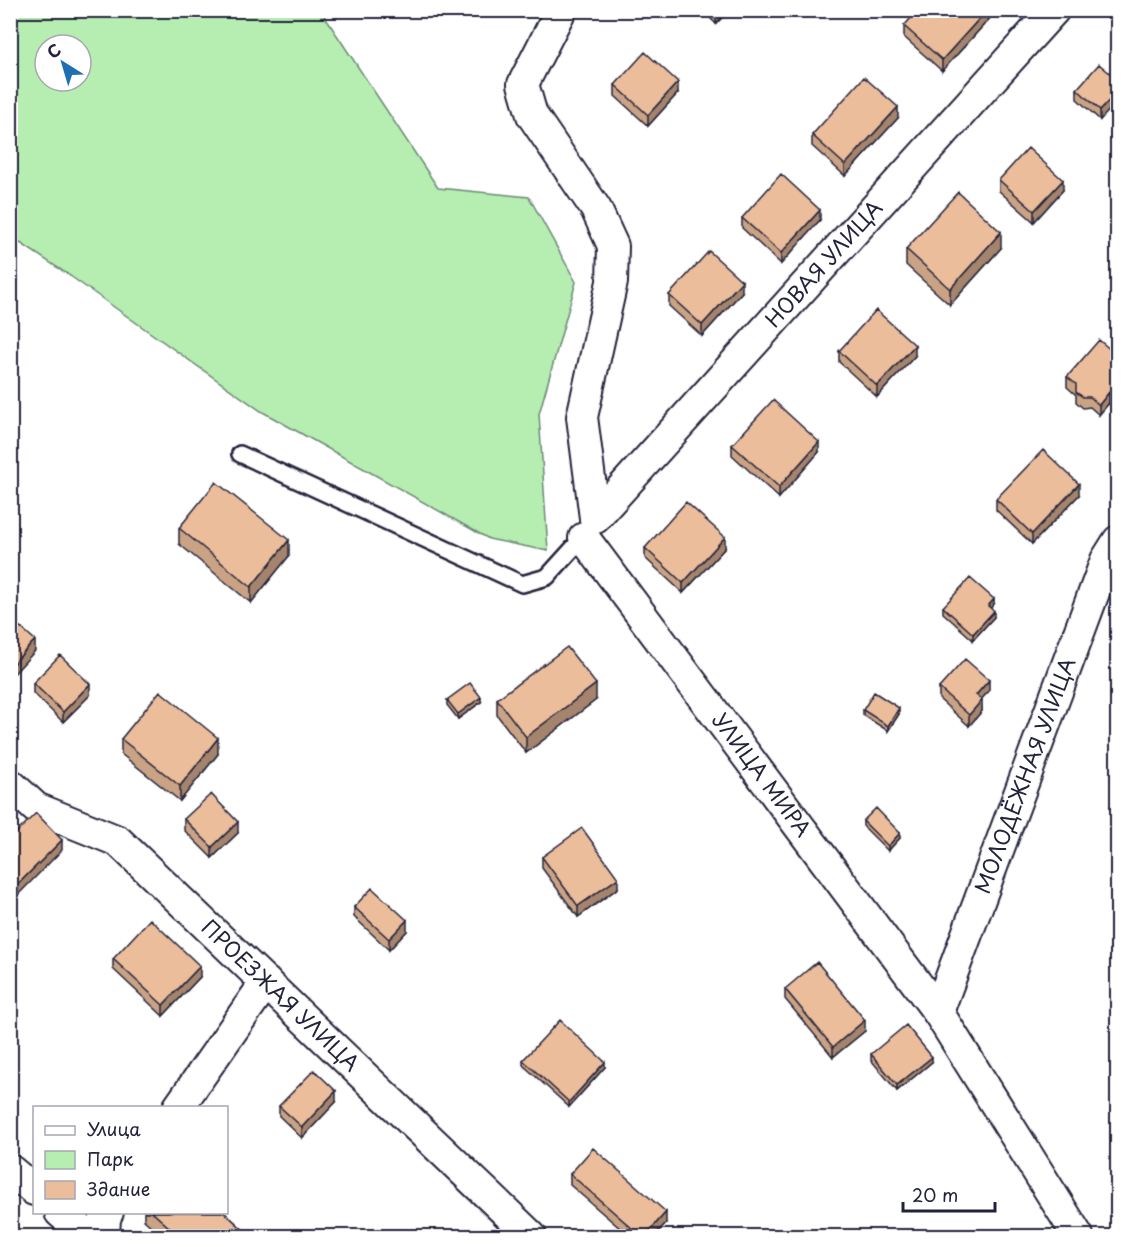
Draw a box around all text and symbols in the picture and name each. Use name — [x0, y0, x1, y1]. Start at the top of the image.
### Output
north arrow — [33, 33, 93, 93]
text: С — [41, 37, 65, 63]
street label: НОВАЯ УЛИЦА — [757, 192, 889, 334]
street label: МОЛОДЁЖНАЯ УЛИЦА — [965, 653, 1082, 898]
street label: УЛИЦА МИРА — [706, 705, 820, 843]
street label: ПРОЕЗЖАЯ УЛИЦА — [195, 911, 368, 1078]
legend — [33, 1106, 228, 1214]
text: Улица — [87, 1115, 141, 1142]
text: Парк — [87, 1145, 134, 1172]
text: Здание — [87, 1175, 150, 1202]
scale bar — [903, 1175, 994, 1213]
text: 20 m — [912, 1181, 958, 1208]

